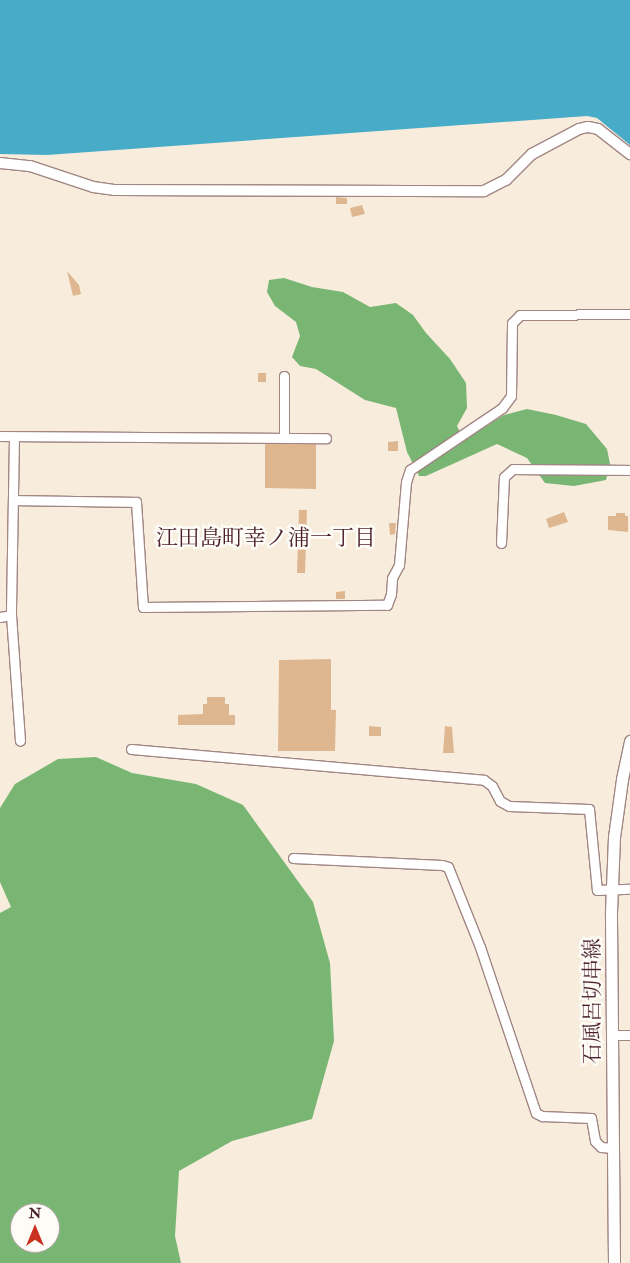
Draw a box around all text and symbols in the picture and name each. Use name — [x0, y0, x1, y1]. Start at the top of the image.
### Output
district label: 江田島町幸ノ浦一丁目 — [156, 526, 376, 552]
street label: 石風呂切串線 — [580, 938, 606, 1064]
north arrow — [10, 1203, 60, 1253]
text: N — [29, 1205, 41, 1222]

